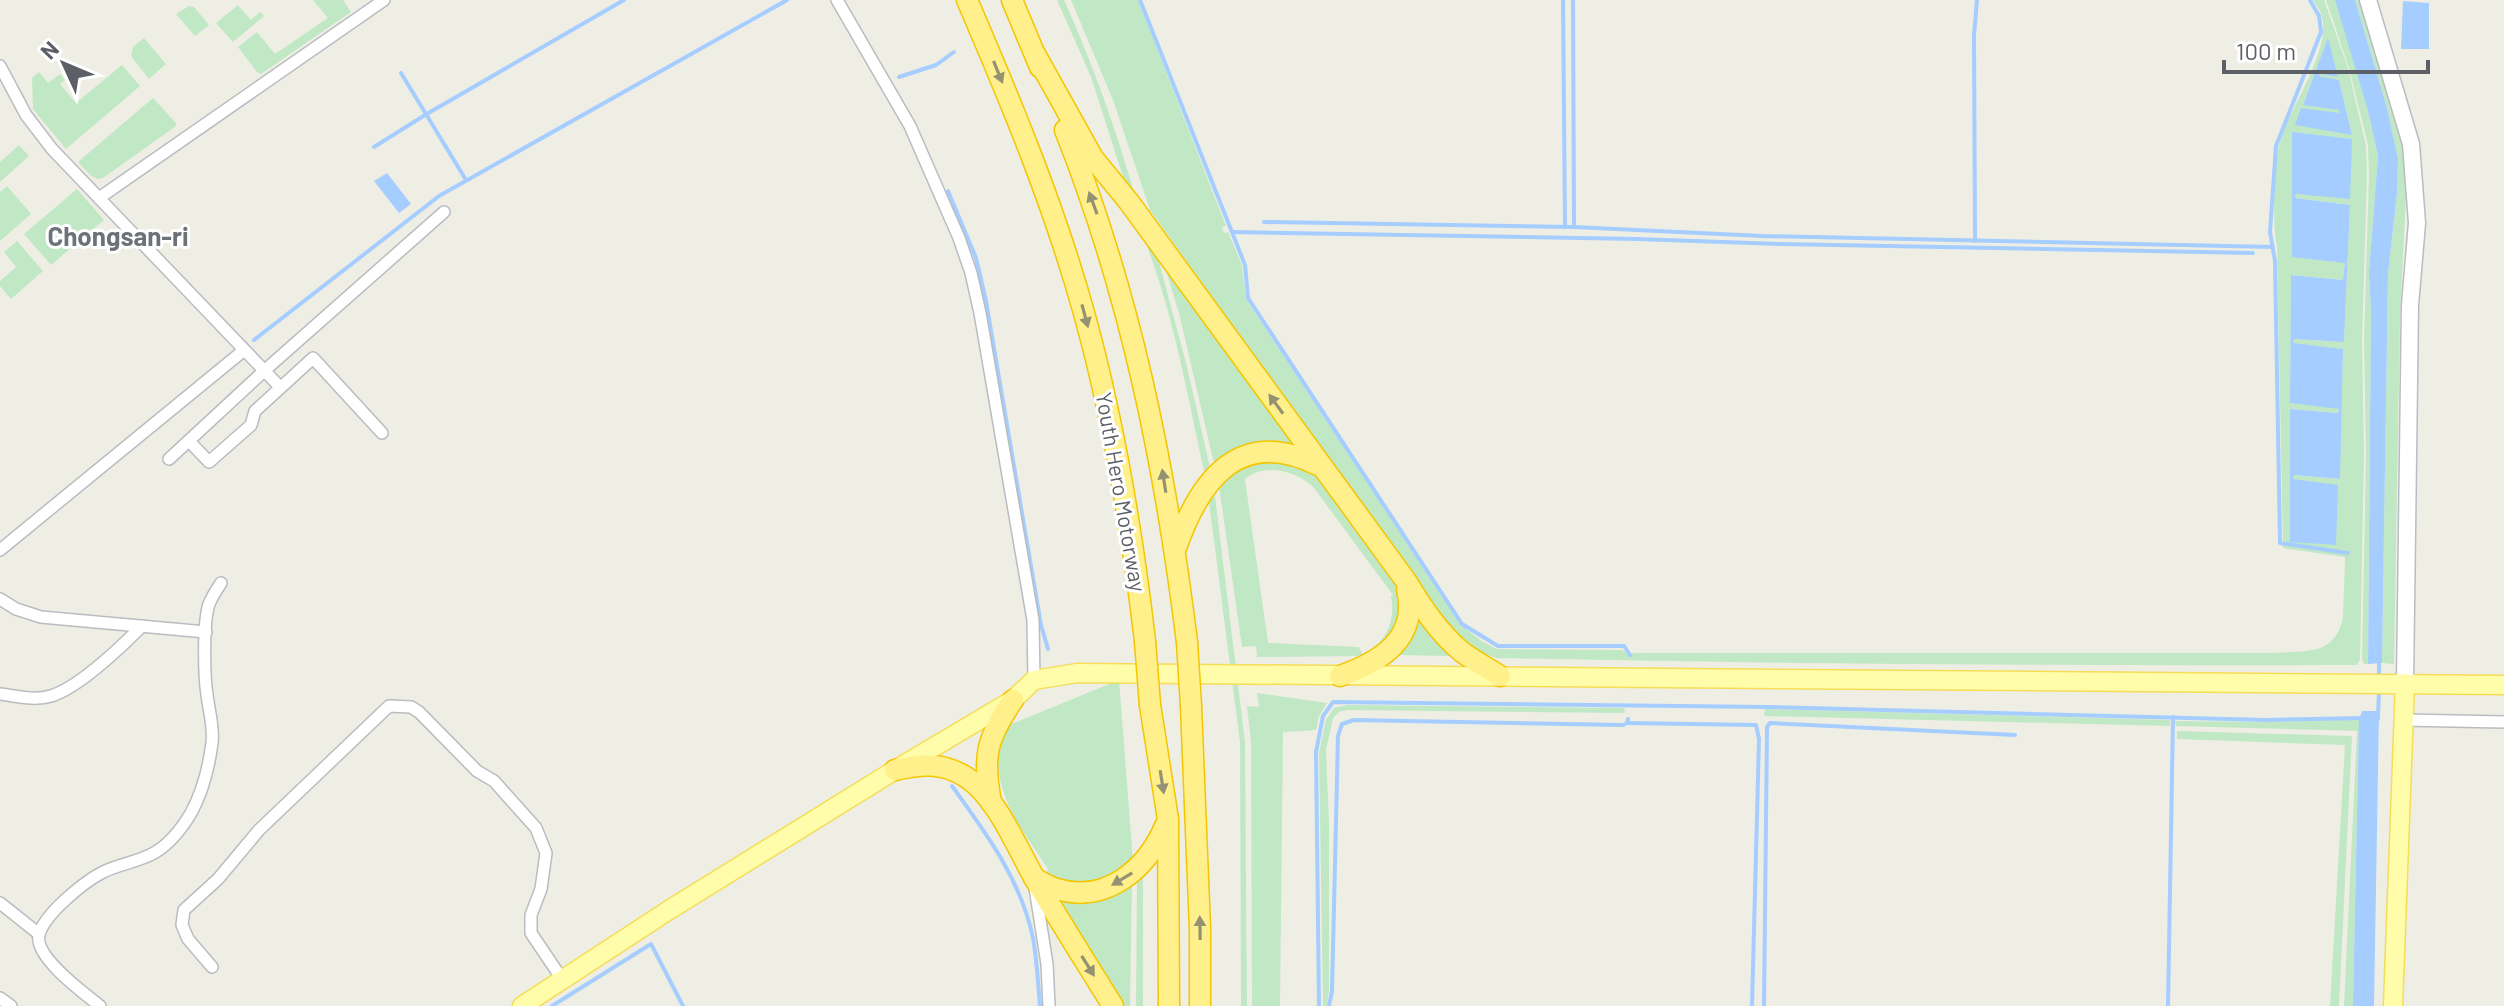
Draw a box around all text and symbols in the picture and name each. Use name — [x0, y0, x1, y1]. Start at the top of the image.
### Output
north arrow — [24, 24, 104, 104]
scale bar — [2224, 24, 2428, 74]
text: N — [34, 35, 63, 64]
text: 100 m — [2236, 36, 2296, 65]
one-way arrow — [991, 60, 1004, 84]
one-way arrow — [1086, 191, 1098, 215]
district label: Chongsan-ri — [47, 220, 189, 251]
one-way arrow — [1079, 304, 1091, 329]
street label: Youth Hero Motorway — [1092, 390, 1152, 594]
one-way arrow — [1269, 393, 1284, 414]
one-way arrow — [1158, 469, 1170, 494]
one-way arrow — [1156, 770, 1169, 795]
one-way arrow — [1110, 871, 1133, 886]
one-way arrow — [1193, 915, 1206, 940]
one-way arrow — [1080, 955, 1094, 977]

